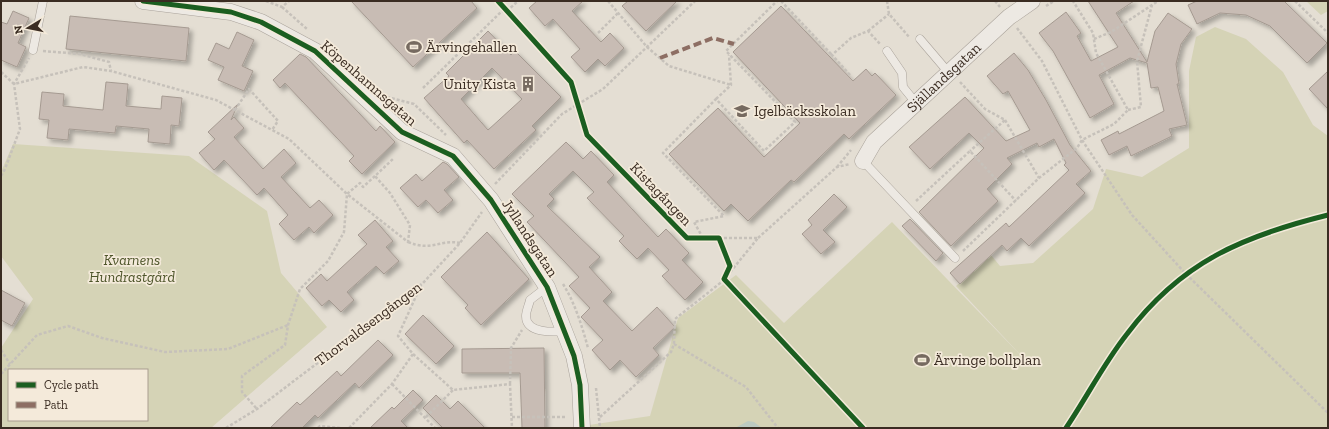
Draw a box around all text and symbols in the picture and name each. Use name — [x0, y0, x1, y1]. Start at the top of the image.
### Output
north arrow — [8, 8, 48, 48]
text: N — [11, 24, 26, 35]
street label: Köpenhamnsgatan — [317, 36, 421, 130]
sports icon: Ärvingehallen — [405, 38, 423, 56]
place label: Ärvingehallen — [426, 38, 517, 56]
street label: Själlandsgatan — [903, 38, 985, 116]
place label: Unity Kista — [443, 75, 516, 93]
building icon: Unity Kista — [519, 75, 537, 93]
school or university icon: Igelbäcksskolan — [733, 102, 751, 120]
place label: Igelbäcksskolan — [754, 102, 856, 120]
street label: Kistagången — [626, 159, 696, 230]
street label: Jyllandsgatan — [498, 196, 562, 281]
park label: Kvarnens Hundrastgård — [89, 251, 175, 286]
street label: Thorvaldsengången — [311, 278, 425, 370]
sports icon: Ärvinge bollplan — [913, 351, 931, 369]
place label: Ärvinge bollplan — [934, 351, 1041, 369]
legend — [8, 369, 148, 421]
text: Cycle path — [44, 378, 99, 392]
text: Path — [44, 398, 68, 412]

